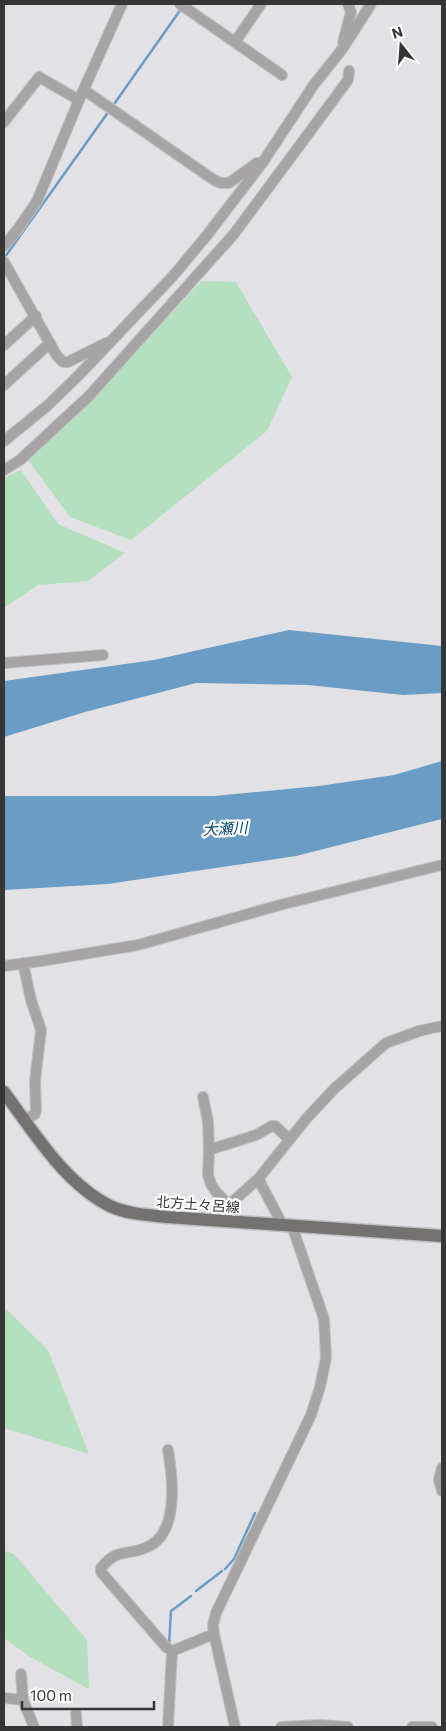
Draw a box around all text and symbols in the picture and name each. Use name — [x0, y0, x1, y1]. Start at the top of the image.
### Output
north arrow — [376, 20, 426, 70]
text: N — [390, 22, 405, 42]
water label: 大瀬川 — [202, 818, 250, 838]
street label: 北方土々呂線 — [156, 1193, 240, 1215]
scale bar — [22, 1678, 155, 1710]
text: 100 m — [30, 1686, 72, 1704]

